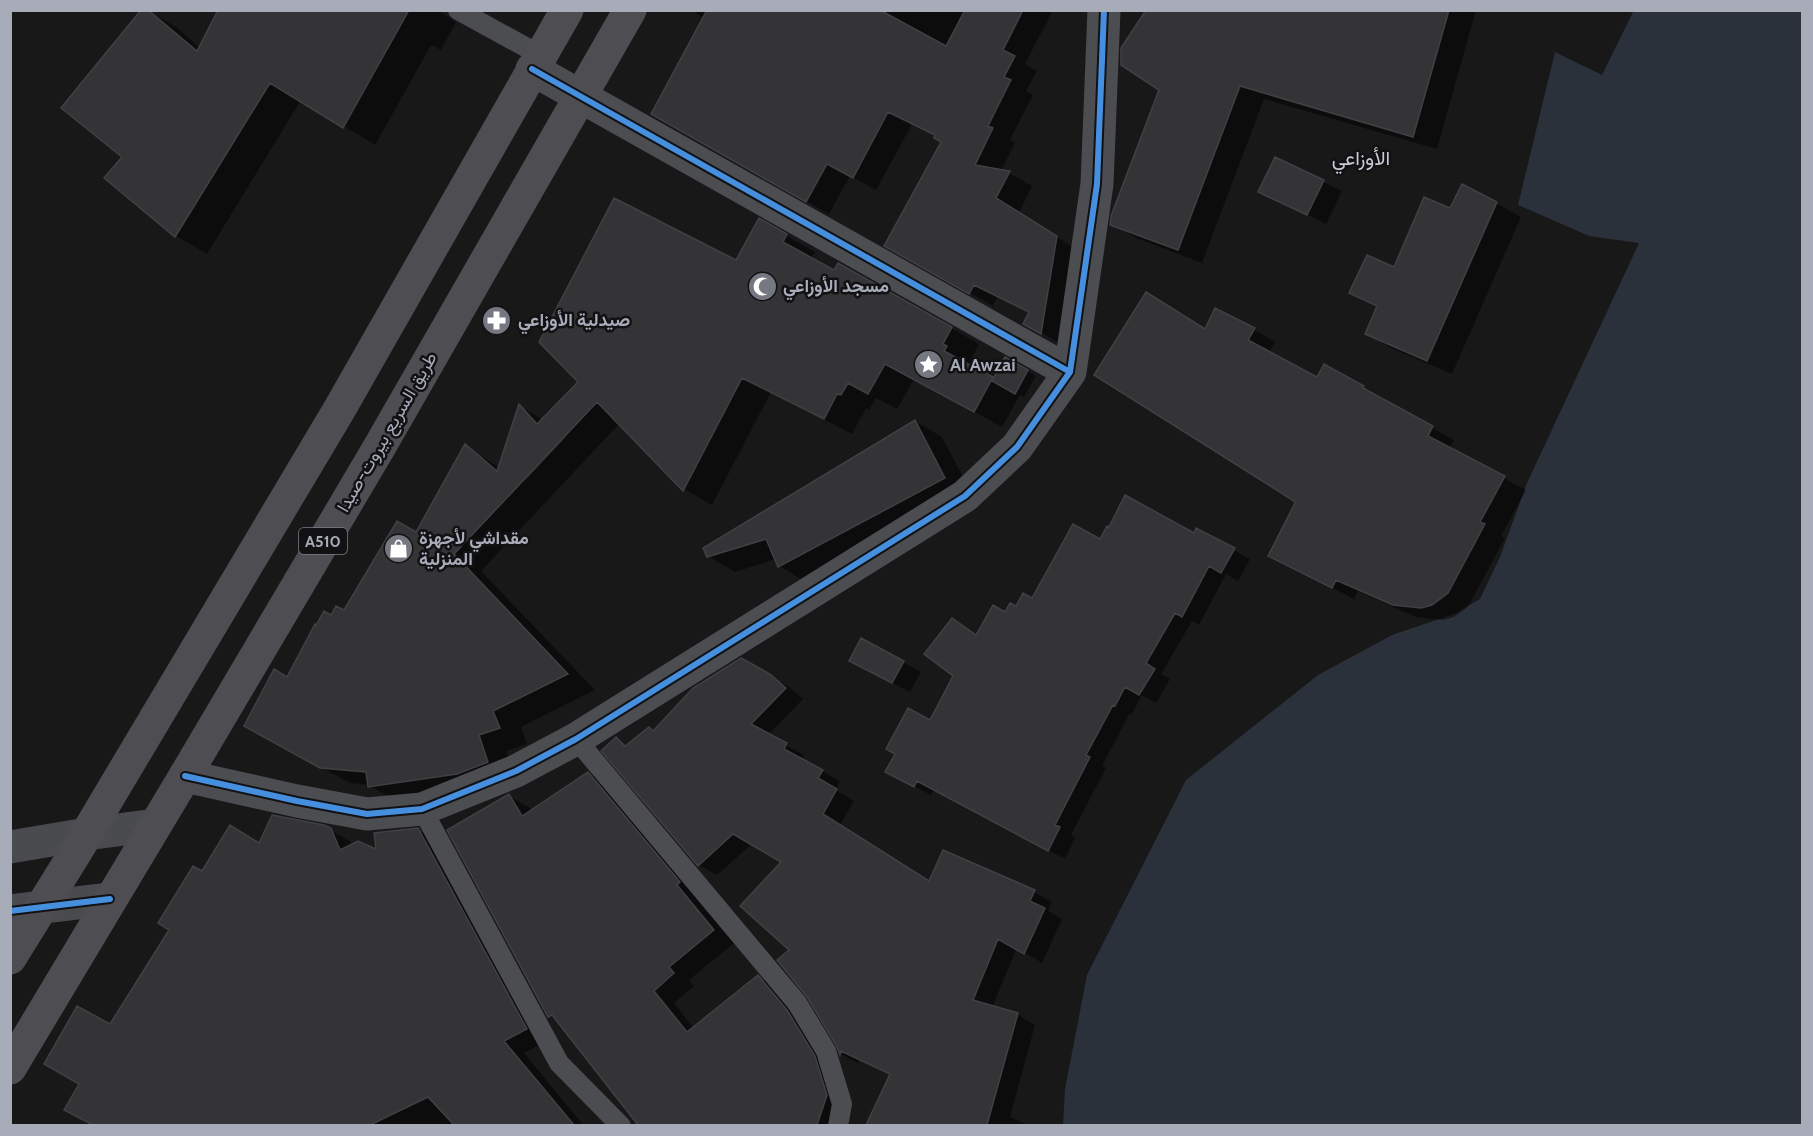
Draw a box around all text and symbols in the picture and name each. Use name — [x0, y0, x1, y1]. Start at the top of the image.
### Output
district label: الأوزاعي — [1332, 146, 1390, 175]
mosque icon: مسجد الأوزاعي — [746, 270, 778, 302]
place label: مسجد الأوزاعي — [783, 275, 889, 301]
pharmacy icon: صيدلية الأوزاعي — [481, 304, 513, 336]
place label: صيدلية الأوزاعي — [518, 309, 630, 335]
street label: طريق السريع بيروت-صيدا — [332, 348, 443, 516]
place icon: Al Awzai — [913, 349, 945, 381]
place label: Al Awzai — [950, 354, 1015, 376]
place label: مقداشي لأجهزة المنزلية — [419, 527, 529, 570]
road number: A510 — [299, 528, 347, 554]
shop icon: مقداشي لأجهزة المنزلية — [382, 532, 414, 564]

